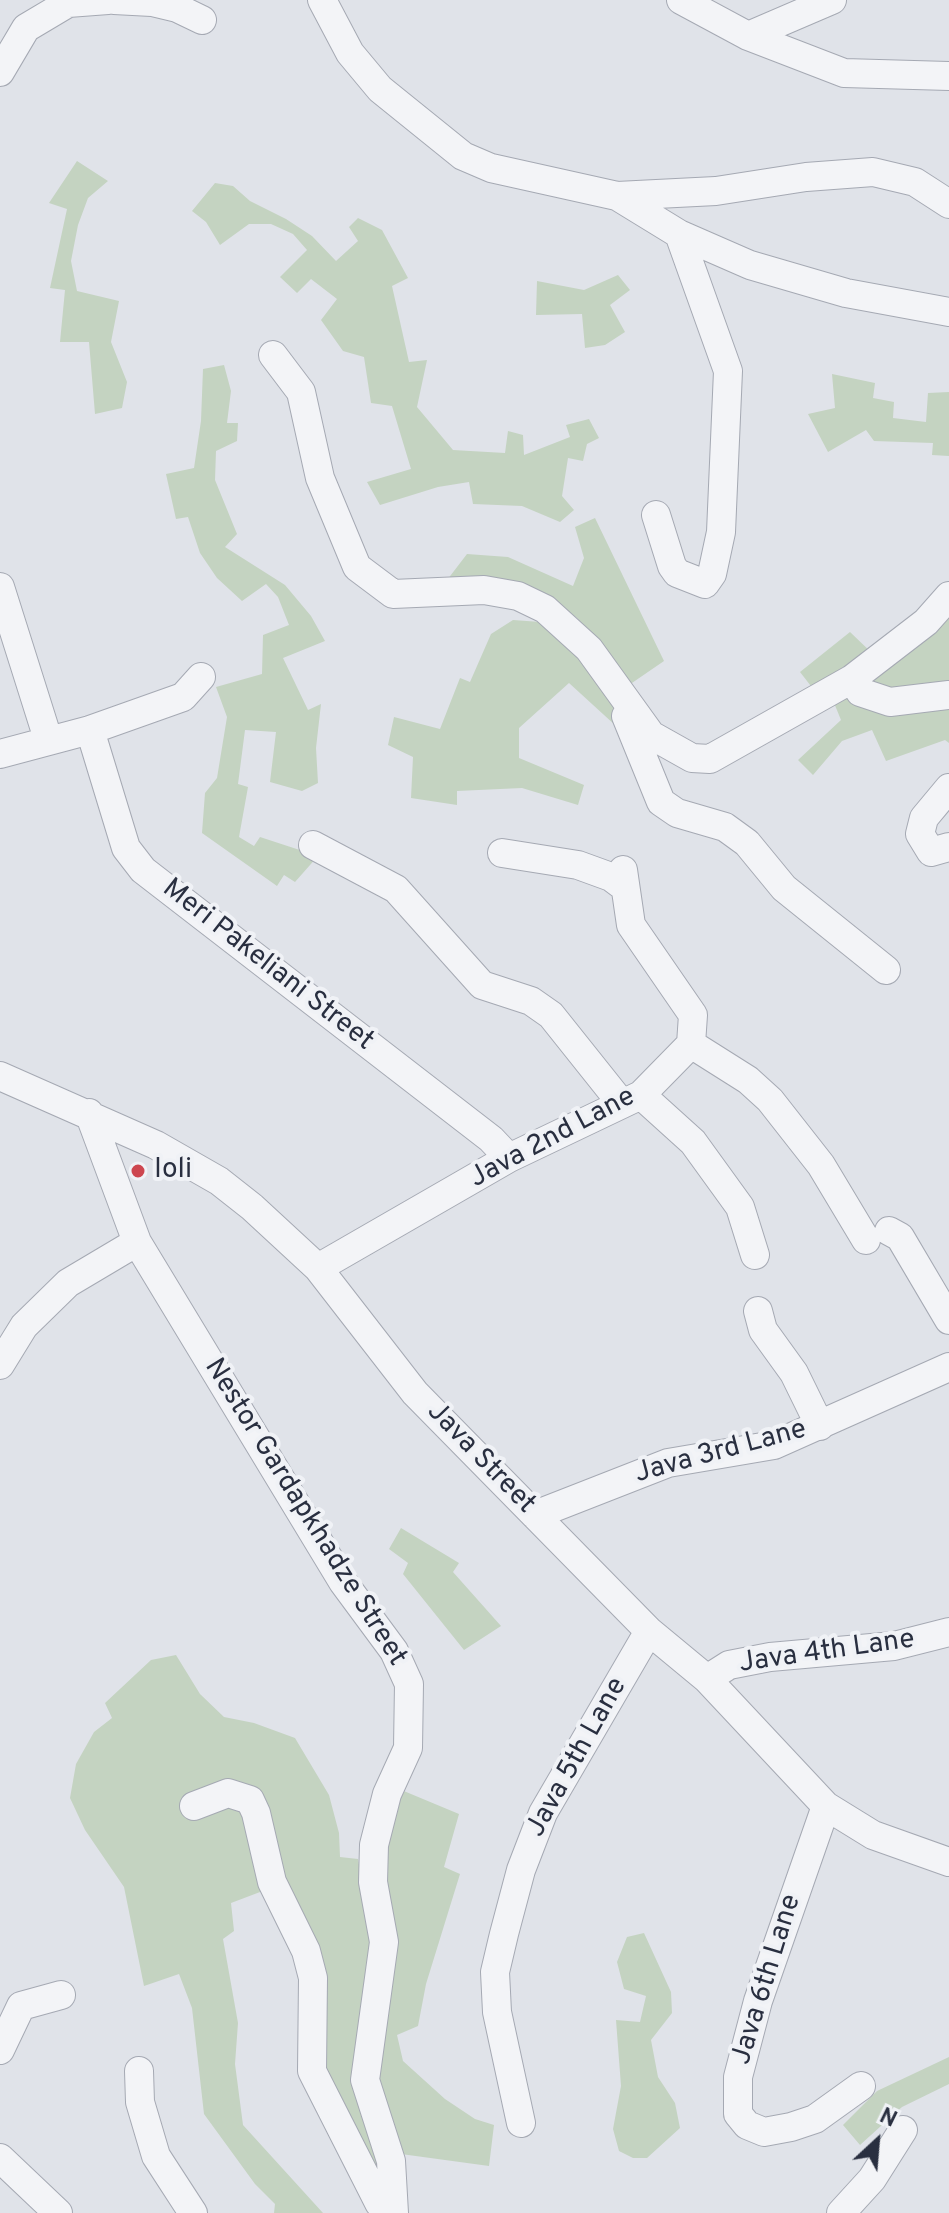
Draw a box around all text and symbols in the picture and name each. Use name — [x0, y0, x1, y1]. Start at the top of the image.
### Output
street label: Meri Pakeliani Street — [154, 873, 380, 1059]
street label: Java 2nd Lane — [464, 1081, 642, 1197]
place label: Ioli — [154, 1154, 192, 1188]
marker: Ioli — [129, 1162, 147, 1180]
street label: Nestor Gardapkhadze Street — [195, 1353, 413, 1673]
street label: Java Street — [419, 1396, 541, 1522]
street label: Java 3rd Lane — [631, 1414, 811, 1492]
street label: Java 4th Lane — [737, 1624, 917, 1682]
street label: Java 5th Lane — [520, 1673, 636, 1843]
street label: Java 6th Lane — [726, 1891, 810, 2069]
north arrow — [837, 2101, 917, 2181]
text: N — [875, 2103, 901, 2135]

